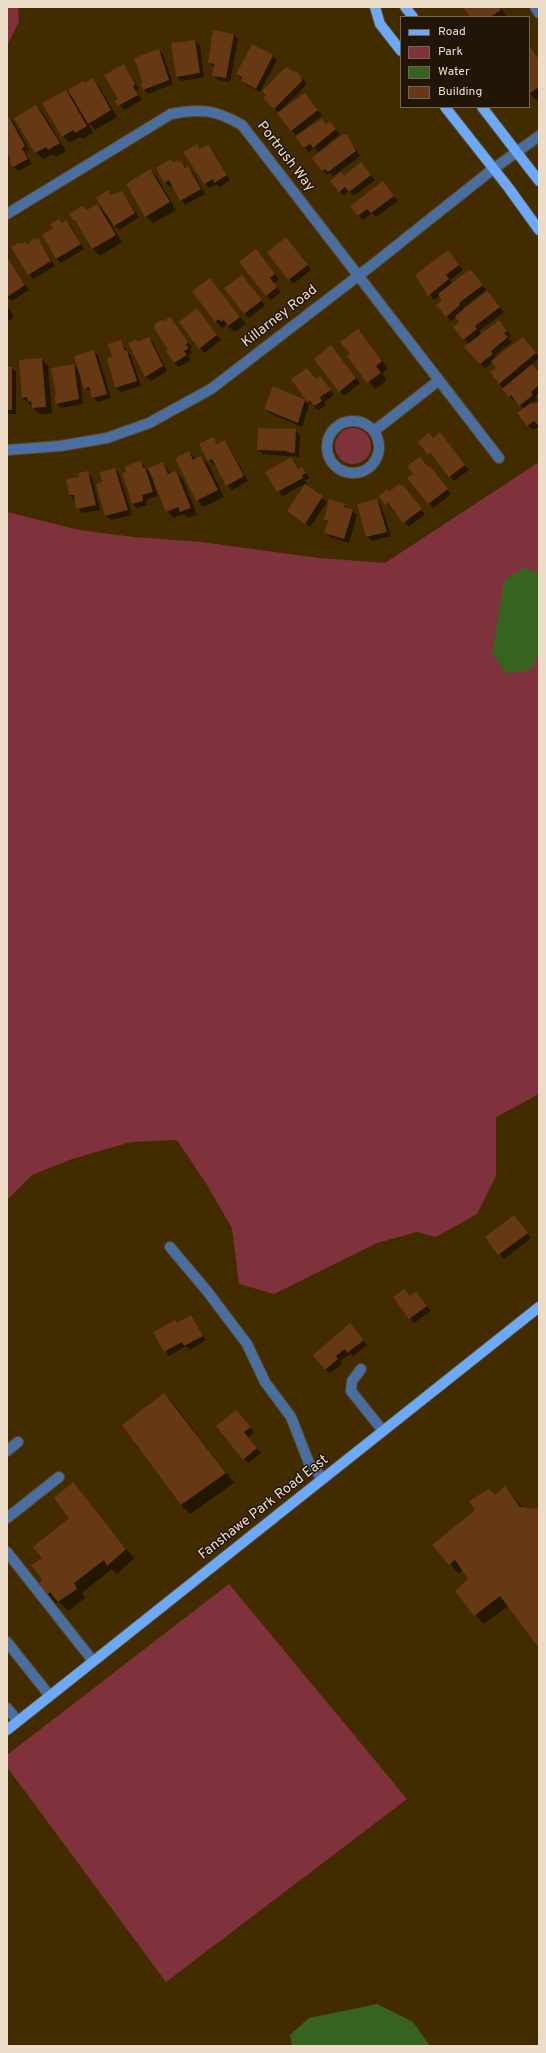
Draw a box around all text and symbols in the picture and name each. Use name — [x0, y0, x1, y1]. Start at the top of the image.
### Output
legend — [400, 16, 530, 108]
text: Road — [438, 24, 466, 40]
text: Park — [438, 44, 463, 60]
text: Water — [438, 64, 470, 80]
text: Building — [438, 84, 482, 100]
street label: Portrush Way — [253, 119, 317, 195]
street label: Killarney Road — [239, 282, 321, 352]
street label: Fanshawe Park Road East — [196, 1452, 332, 1564]

